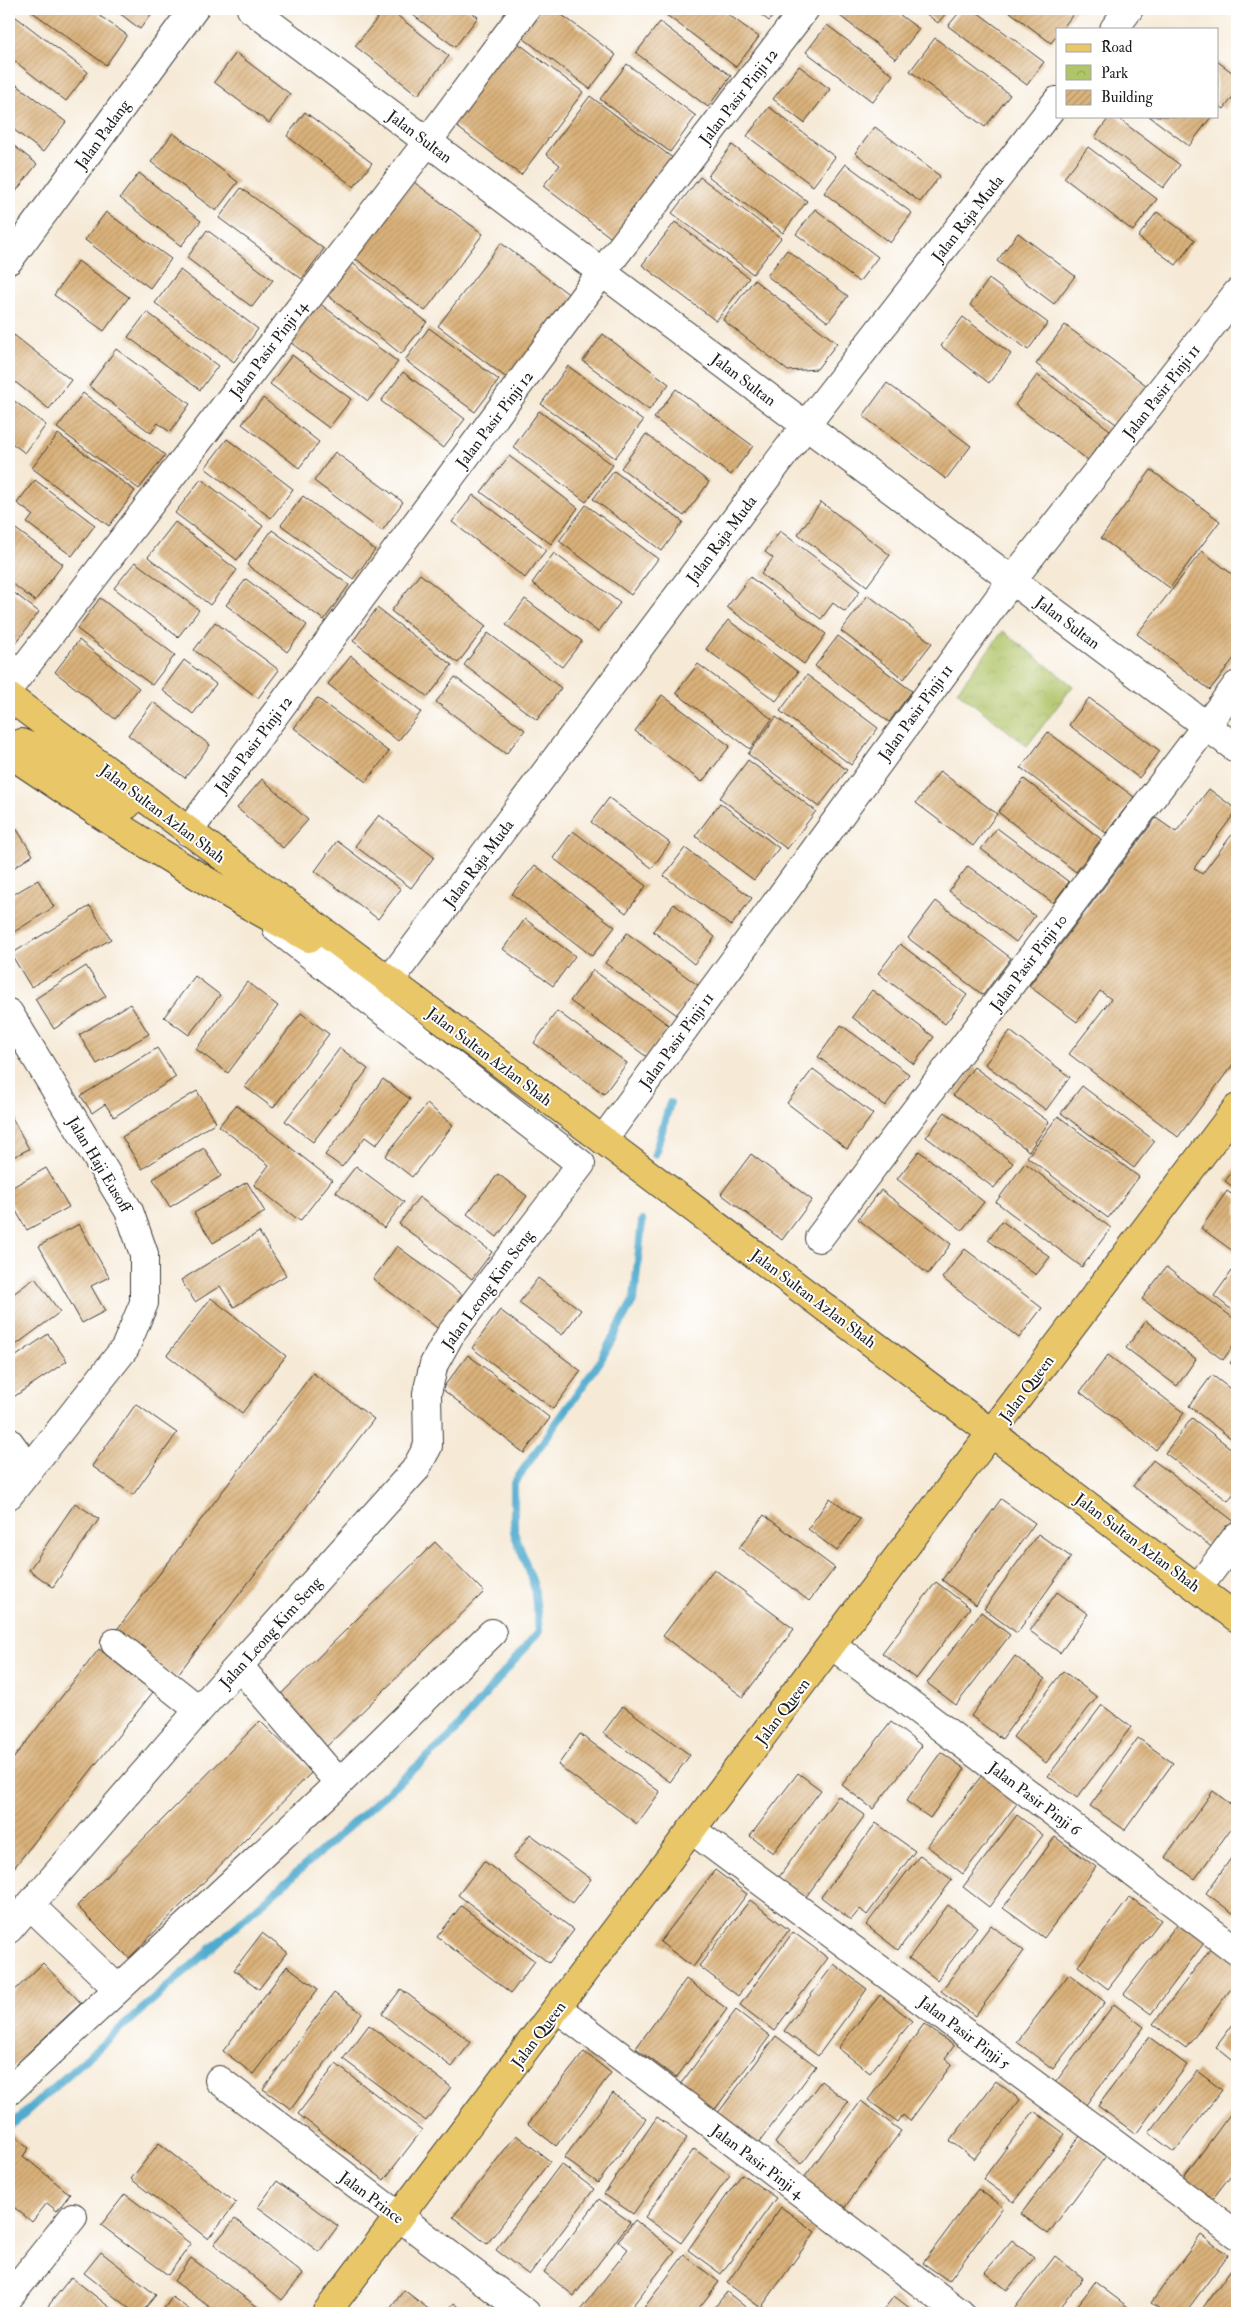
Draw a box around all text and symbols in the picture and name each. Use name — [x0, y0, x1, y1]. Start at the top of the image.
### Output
legend — [1056, 28, 1218, 118]
text: Road — [1101, 38, 1133, 57]
street label: Jalan Pasir Pinji 12 — [694, 45, 783, 150]
text: Park — [1101, 64, 1128, 83]
text: Building — [1101, 88, 1153, 107]
street label: Jalan Padang — [70, 95, 136, 175]
street label: Jalan Sultan — [382, 105, 456, 168]
street label: Jalan Raja Muda — [927, 171, 1009, 267]
street label: Jalan Pasir Pinji 14 — [225, 296, 314, 404]
street label: Jalan Pasir Pinji 11 — [1118, 340, 1206, 444]
street label: Jalan Sultan — [706, 348, 780, 411]
street label: Jalan Pasir Pinji 12 — [451, 367, 539, 474]
street label: Jalan Raja Muda — [682, 491, 762, 589]
street label: Jalan Sultan — [1030, 591, 1104, 654]
street label: Jalan Pasir Pinji 11 — [874, 661, 958, 766]
street label: Jalan Pasir Pinji 12 — [210, 692, 298, 799]
street label: Jalan Sultan Azlan Shah — [94, 759, 230, 869]
street label: Jalan Raja Muda — [439, 815, 519, 913]
street label: Jalan Pasir Pinji 10 — [985, 910, 1073, 1017]
street label: Jalan Pasir Pinji 11 — [635, 989, 719, 1094]
street label: Jalan Sultan Azlan Shah — [421, 1002, 557, 1112]
street label: Jalan Haji Eusoff — [61, 1112, 137, 1219]
street label: Jalan Leong Kim Seng — [437, 1225, 540, 1355]
street label: Jalan Sultan Azlan Shah — [745, 1244, 881, 1354]
street label: Jalan Queen — [995, 1351, 1059, 1427]
street label: Jalan Sultan Azlan Shah — [1069, 1488, 1205, 1598]
street label: Jalan Leong Kim Seng — [215, 1572, 328, 1694]
street label: Jalan Queen — [751, 1674, 815, 1750]
street label: Jalan Pasir Pinji 6 — [983, 1757, 1085, 1841]
street label: Jalan Pasir Pinji 5 — [913, 1991, 1014, 2075]
street label: Jalan Queen — [507, 1997, 571, 2073]
street label: Jalan Pasir Pinji 4 — [706, 2120, 809, 2205]
street label: Jalan Prince — [334, 2166, 408, 2230]

